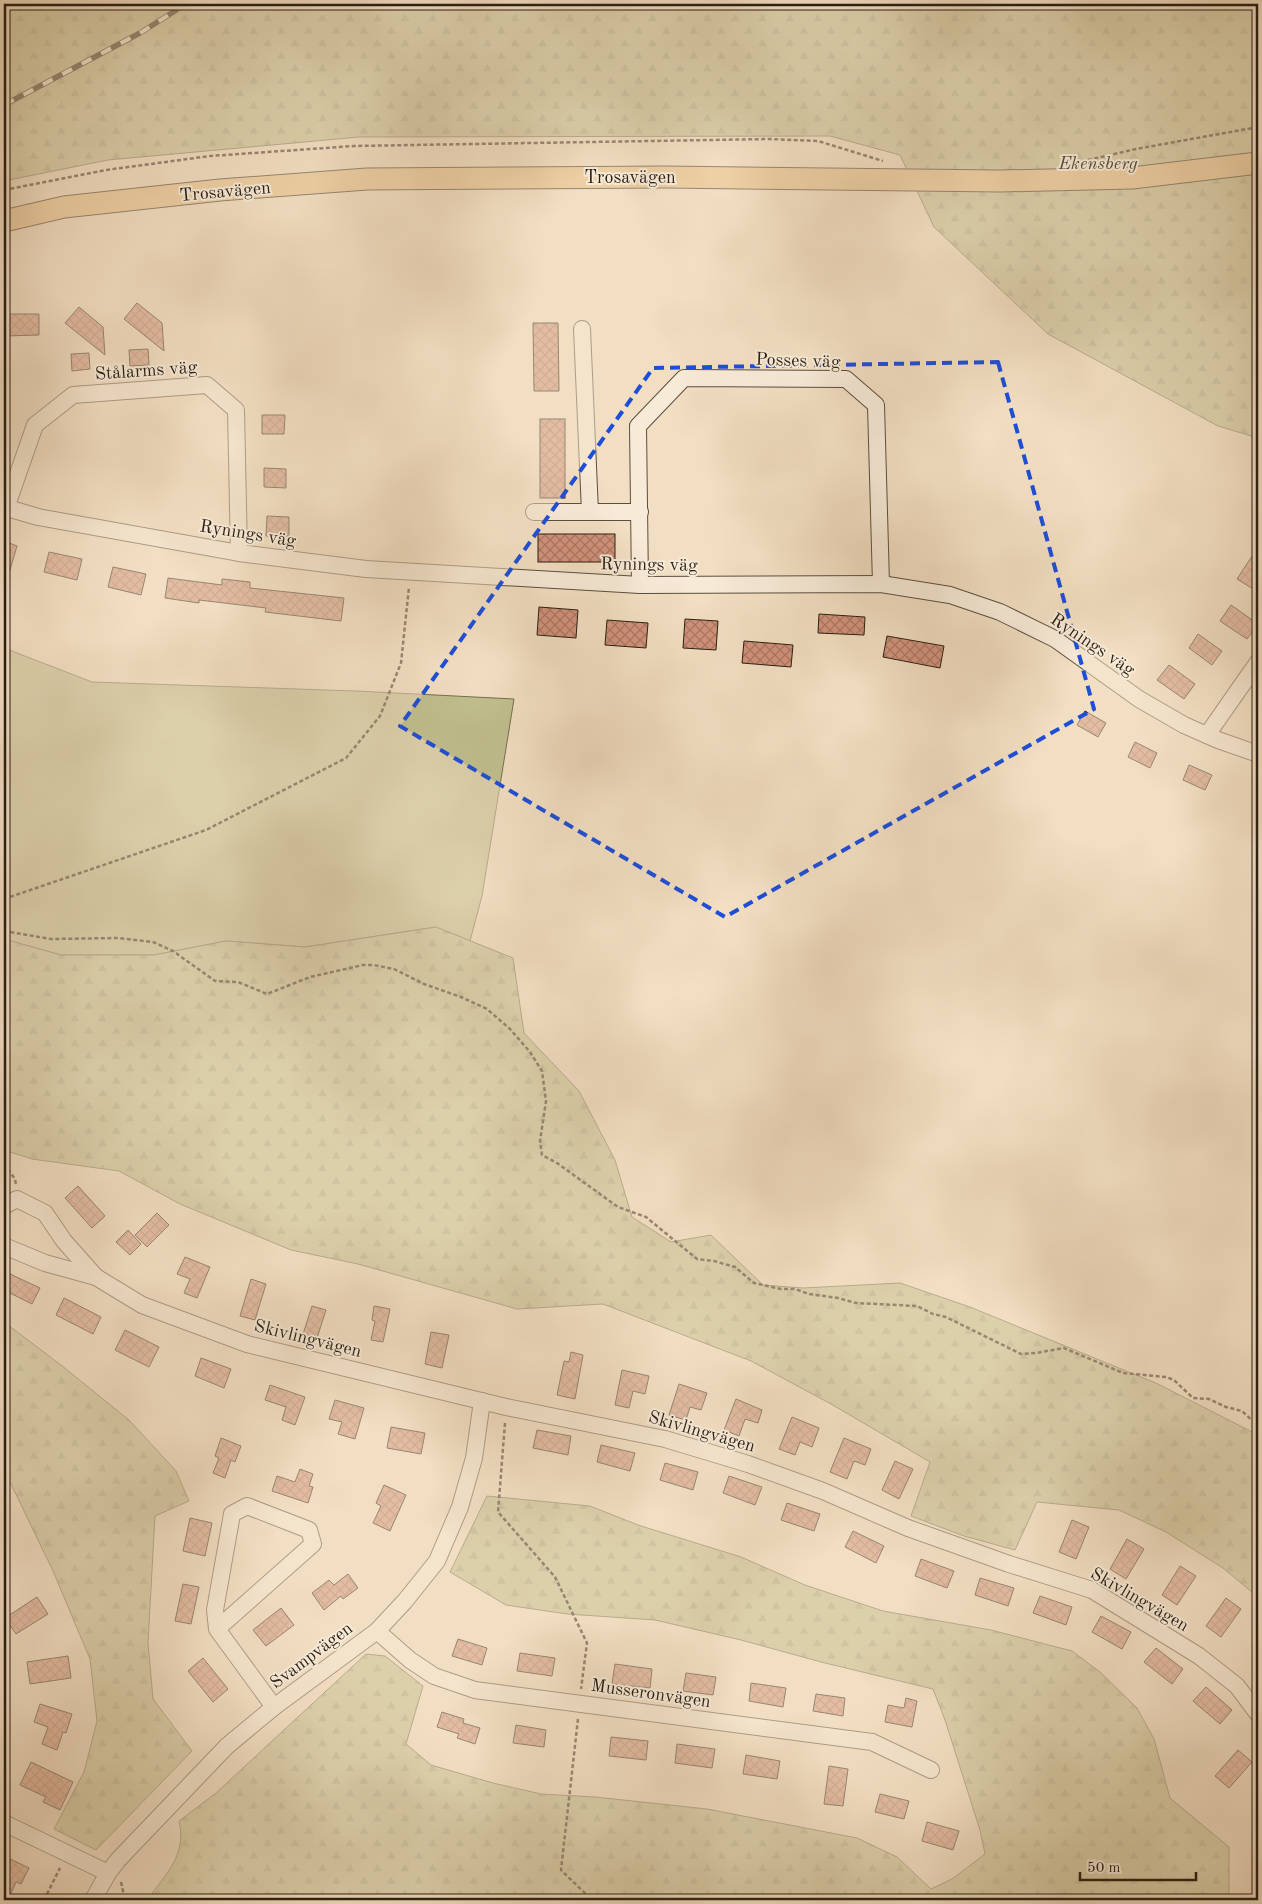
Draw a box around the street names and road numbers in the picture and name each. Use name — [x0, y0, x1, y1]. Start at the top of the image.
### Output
street label: Trosavägen — [584, 169, 676, 187]
street label: Trosavägen — [179, 179, 272, 205]
street label: Posses väg — [755, 351, 841, 371]
street label: Stålarms väg — [94, 358, 198, 384]
street label: Rynings väg — [198, 517, 298, 551]
street label: Rynings väg — [600, 555, 698, 575]
street label: Rynings väg — [1047, 610, 1138, 680]
street label: Skivlingvägen — [252, 1317, 364, 1361]
street label: Skivlingvägen — [646, 1408, 757, 1456]
street label: Skivlingvägen — [1087, 1565, 1192, 1635]
street label: Svampvägen — [267, 1619, 356, 1692]
street label: Musseronvägen — [590, 1677, 712, 1711]

